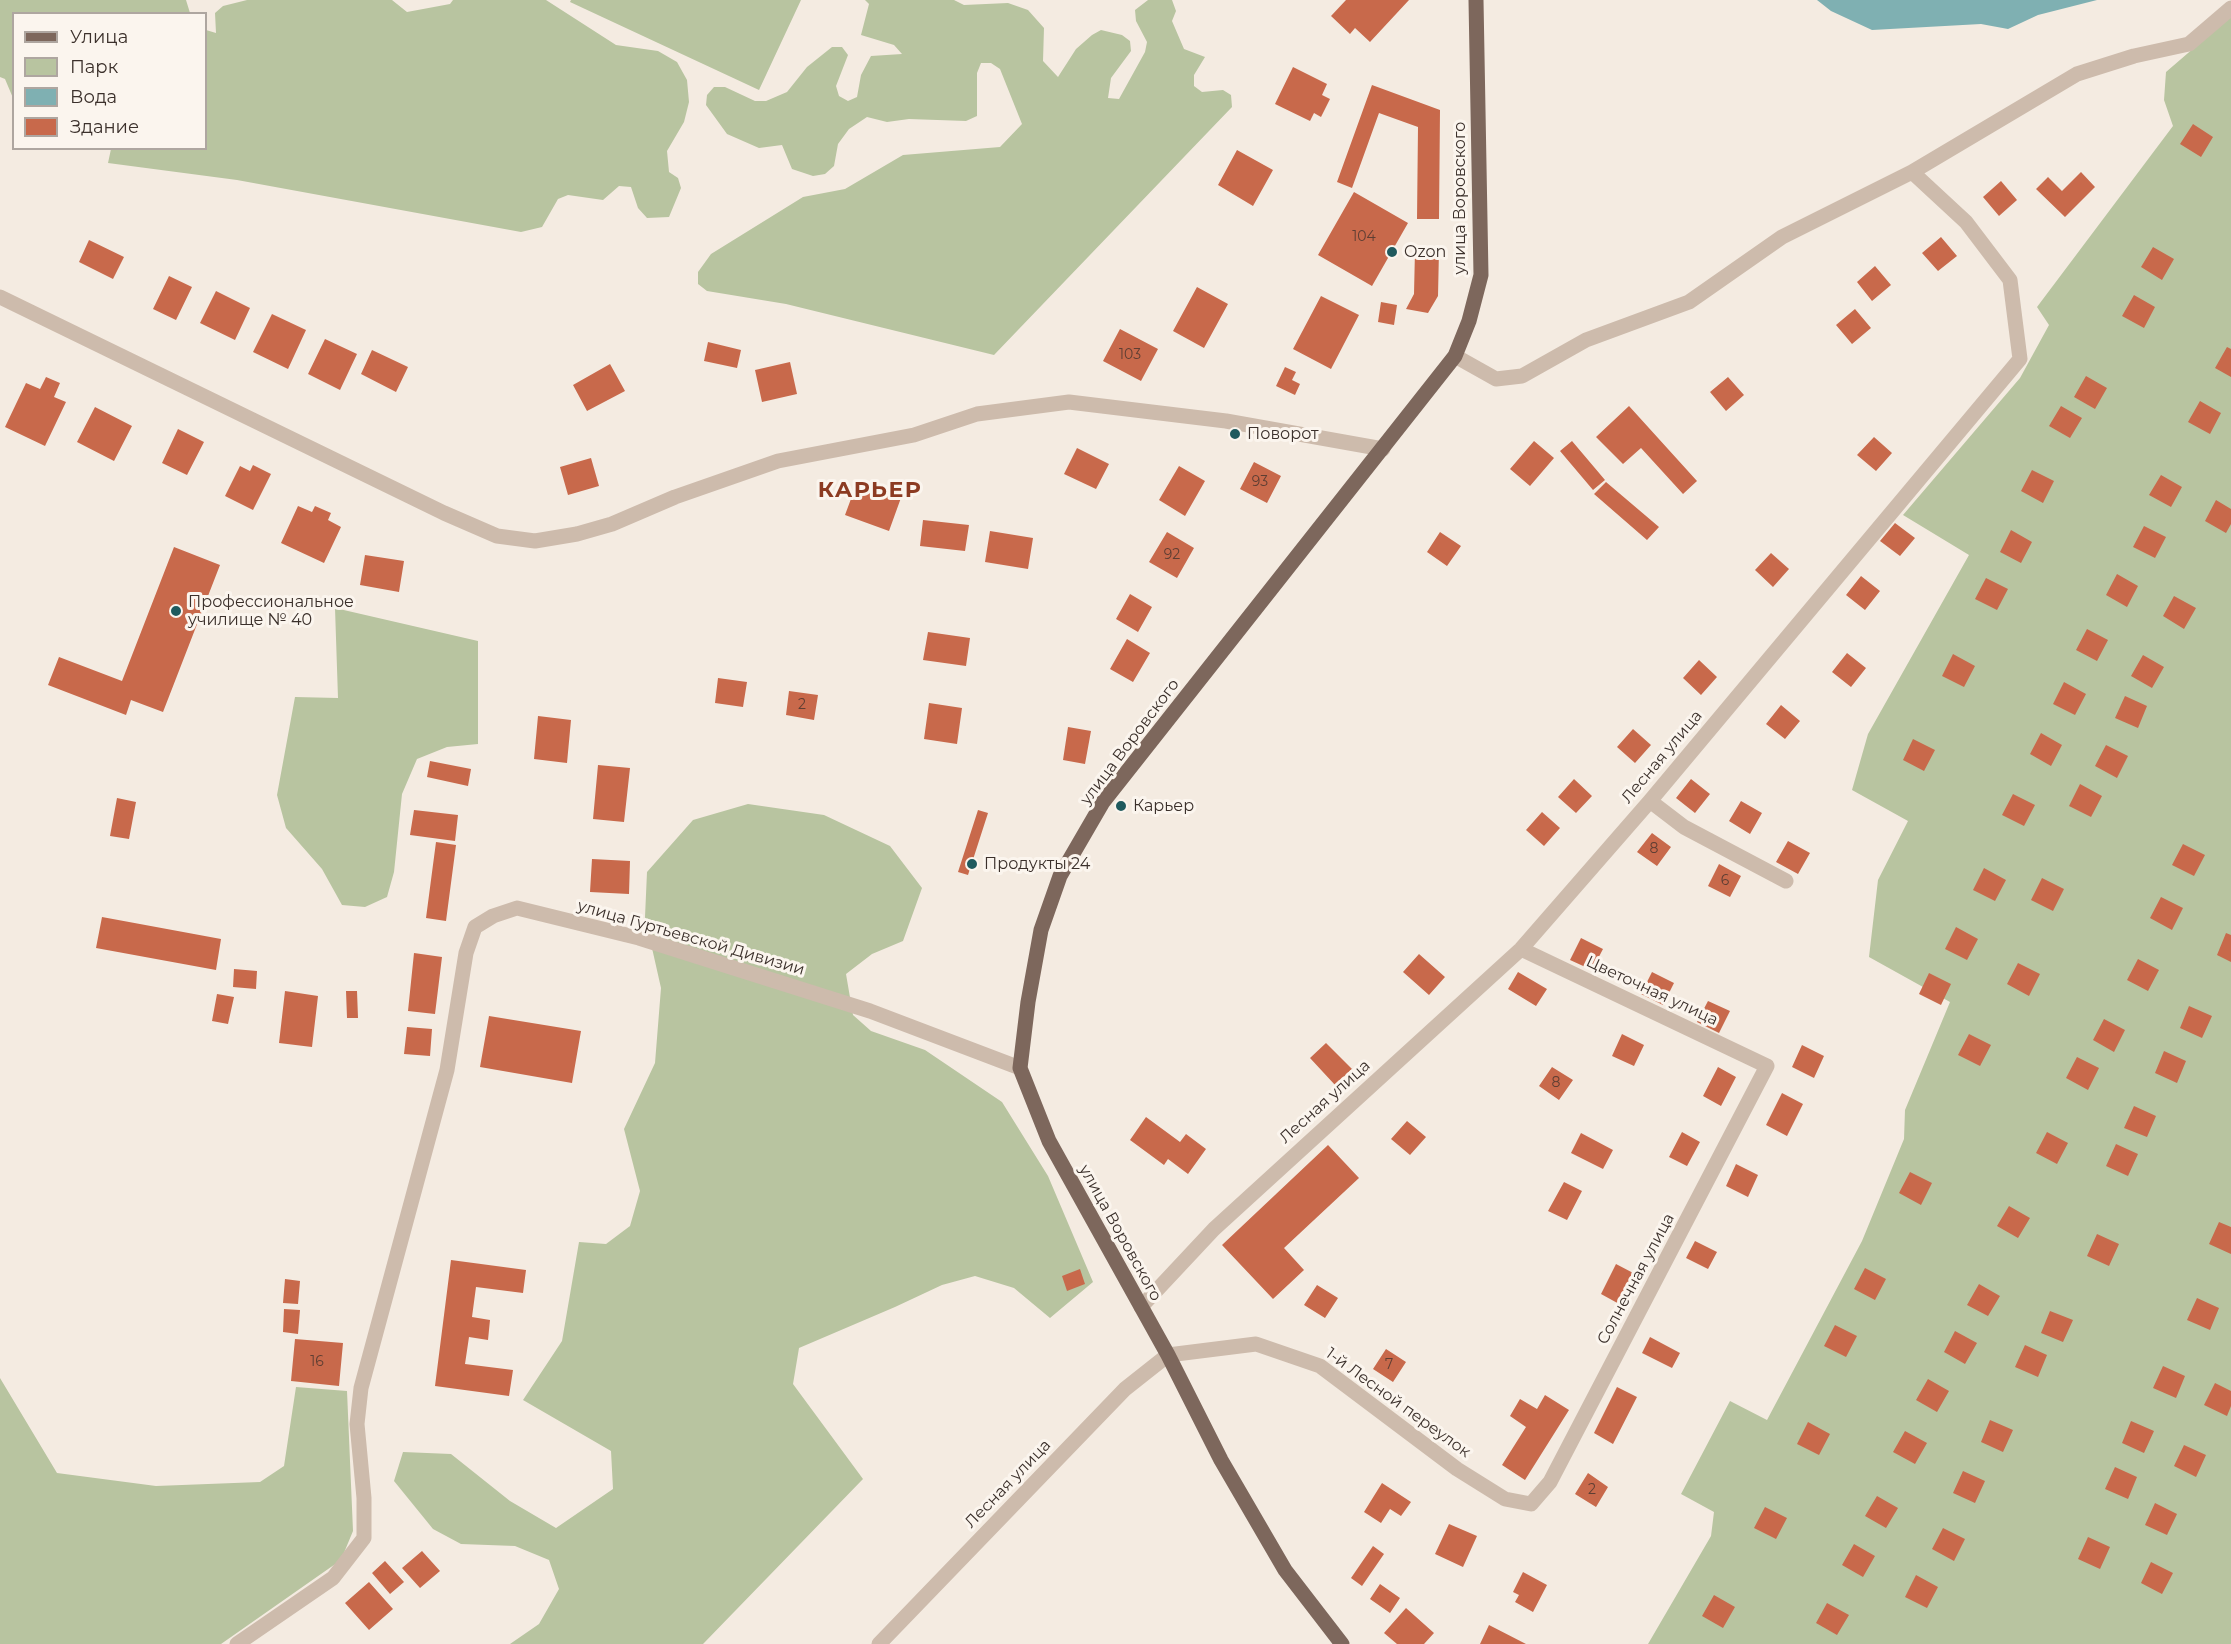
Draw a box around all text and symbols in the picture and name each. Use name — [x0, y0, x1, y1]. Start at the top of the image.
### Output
legend — [12, 12, 207, 150]
text: Улица — [70, 26, 128, 48]
text: Парк — [70, 56, 118, 78]
text: Вода — [70, 86, 117, 108]
text: Здание — [70, 116, 139, 138]
street label: улица Воровского — [1450, 122, 1470, 274]
house number: 104 — [1352, 229, 1376, 245]
place label: Ozon — [1404, 242, 1446, 262]
marker: Ozon — [1385, 245, 1399, 259]
house number: 103 — [1119, 347, 1141, 363]
place label: Поворот — [1247, 424, 1319, 444]
marker: Поворот — [1228, 427, 1242, 441]
house number: 93 — [1252, 474, 1268, 490]
district label: КАРЬЕР — [818, 478, 922, 504]
house number: 92 — [1164, 547, 1180, 563]
place label: Профессиональное училище № 40 — [188, 592, 354, 630]
marker: Профессиональное училище № 40 — [169, 604, 183, 618]
street label: улица Воровского — [1076, 675, 1184, 809]
house number: 2 — [798, 697, 806, 713]
street label: Лесная улица — [1618, 707, 1706, 807]
place label: Карьер — [1133, 796, 1194, 816]
marker: Карьер — [1114, 799, 1128, 813]
house number: 8 — [1650, 841, 1658, 857]
place label: Продукты 24 — [984, 854, 1090, 874]
marker: Продукты 24 — [965, 857, 979, 871]
house number: 6 — [1721, 873, 1729, 889]
street label: улица Гуртьевской Дивизии — [575, 896, 807, 980]
street label: Цветочная улица — [1583, 952, 1721, 1030]
street label: Лесная улица — [1276, 1056, 1374, 1148]
house number: 8 — [1552, 1075, 1560, 1091]
street label: улица Воровского — [1075, 1162, 1165, 1304]
street label: Солнечная улица — [1593, 1210, 1679, 1348]
street label: 1-й Лесной переулок — [1322, 1344, 1474, 1462]
house number: 16 — [310, 1354, 324, 1370]
house number: 7 — [1385, 1357, 1393, 1373]
street label: Лесная улица — [961, 1436, 1055, 1532]
house number: 2 — [1588, 1482, 1596, 1498]

